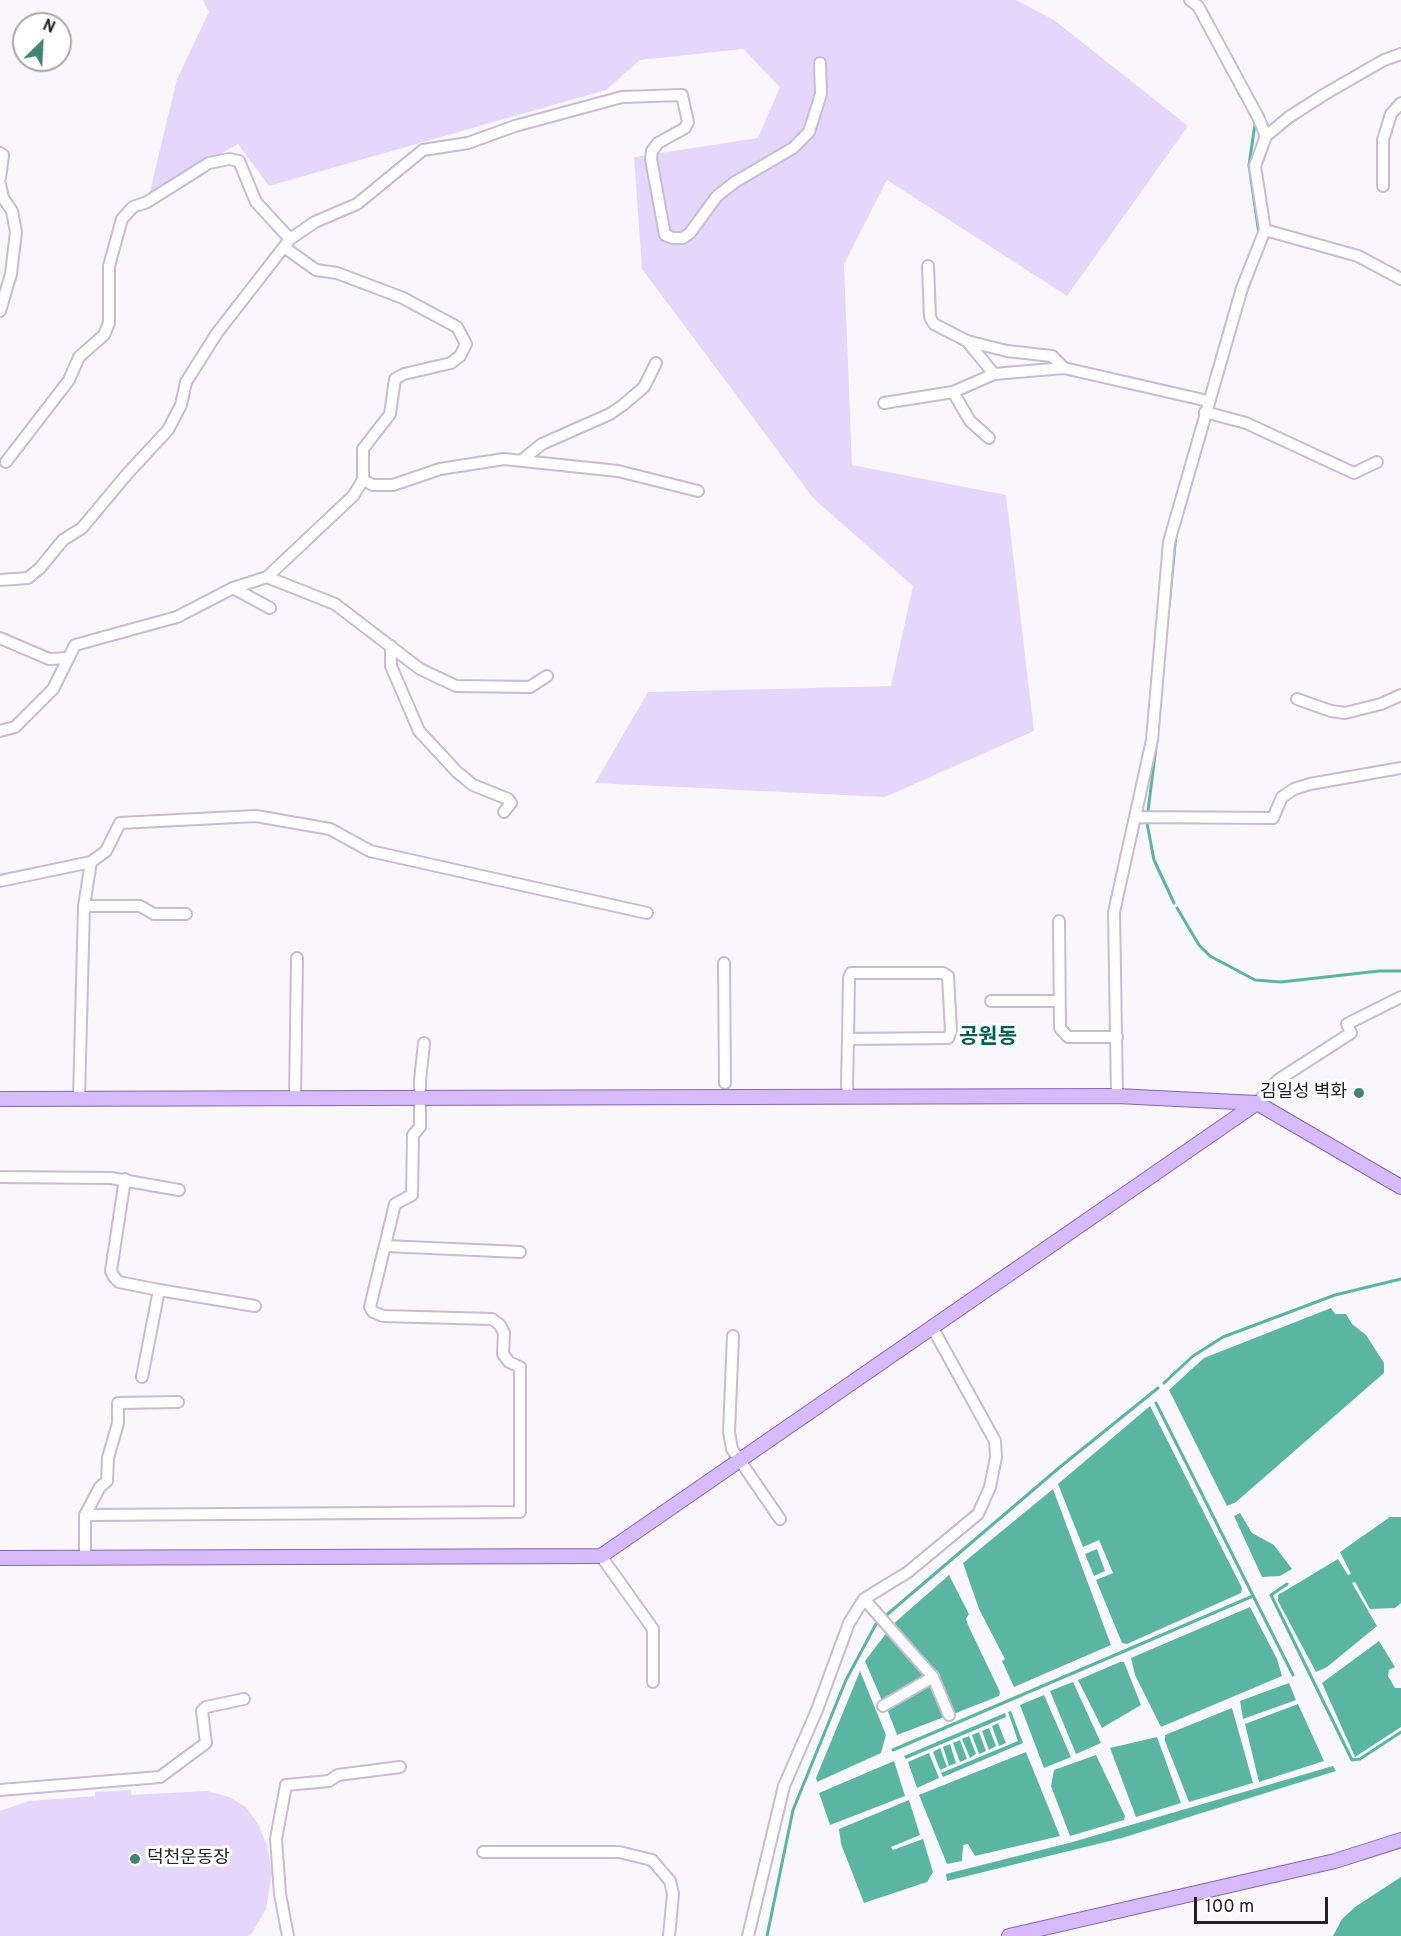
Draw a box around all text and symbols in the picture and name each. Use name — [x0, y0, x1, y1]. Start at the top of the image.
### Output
north arrow — [12, 12, 72, 72]
text: N — [39, 16, 58, 39]
district label: 공원동 — [959, 1026, 1017, 1052]
place label: 김일성 벽화 — [1260, 1082, 1347, 1104]
marker: 김일성 벽화 — [1352, 1086, 1366, 1100]
place label: 덕천운동장 — [147, 1848, 230, 1870]
marker: 덕천운동장 — [128, 1852, 142, 1866]
scale bar — [1197, 1885, 1330, 1923]
text: 100 m — [1205, 1896, 1254, 1919]

